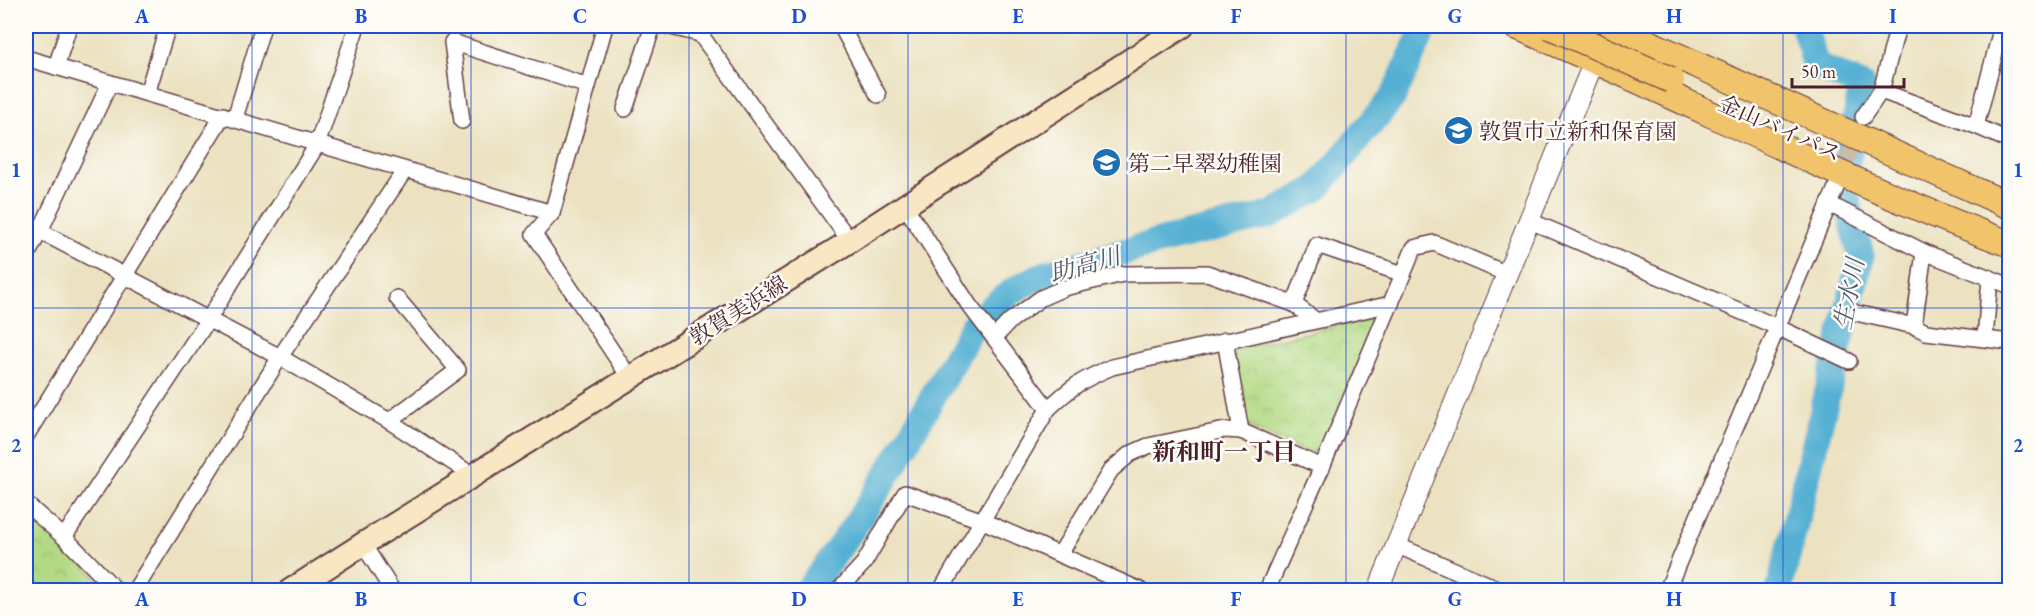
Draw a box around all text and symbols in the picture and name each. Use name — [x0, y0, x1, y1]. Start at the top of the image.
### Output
text: A — [134, 3, 150, 29]
text: B — [355, 3, 367, 29]
text: C — [573, 3, 587, 29]
text: D — [791, 3, 807, 29]
text: E — [1012, 3, 1024, 29]
text: F — [1231, 3, 1242, 29]
text: G — [1448, 3, 1462, 29]
text: H — [1666, 3, 1682, 29]
text: I — [1889, 3, 1897, 29]
scale bar — [1792, 51, 1904, 89]
text: 50 m — [1801, 60, 1836, 83]
street label: 金山バイパス — [1714, 88, 1846, 168]
school or university icon: 敦賀市立新和保育園 — [1442, 115, 1474, 147]
place label: 敦賀市立新和保育園 — [1479, 117, 1677, 146]
school or university icon: 第二早翠幼稚園 — [1091, 147, 1123, 179]
place label: 第二早翠幼稚園 — [1128, 149, 1282, 178]
text: 1 — [11, 157, 21, 183]
text: 1 — [2013, 157, 2023, 183]
water label: 助高川 — [1046, 239, 1127, 289]
water label: 生水川 — [1826, 253, 1871, 332]
street label: 敦賀美浜線 — [684, 269, 793, 352]
text: 2 — [11, 432, 22, 458]
text: 2 — [2013, 432, 2024, 458]
district label: 新和町一丁目 — [1152, 436, 1296, 467]
text: A — [134, 586, 150, 612]
text: B — [355, 586, 367, 612]
text: C — [573, 586, 587, 612]
text: D — [791, 586, 807, 612]
text: E — [1012, 586, 1024, 612]
text: F — [1231, 586, 1242, 612]
text: G — [1448, 586, 1462, 612]
text: H — [1666, 586, 1682, 612]
text: I — [1889, 586, 1897, 612]

